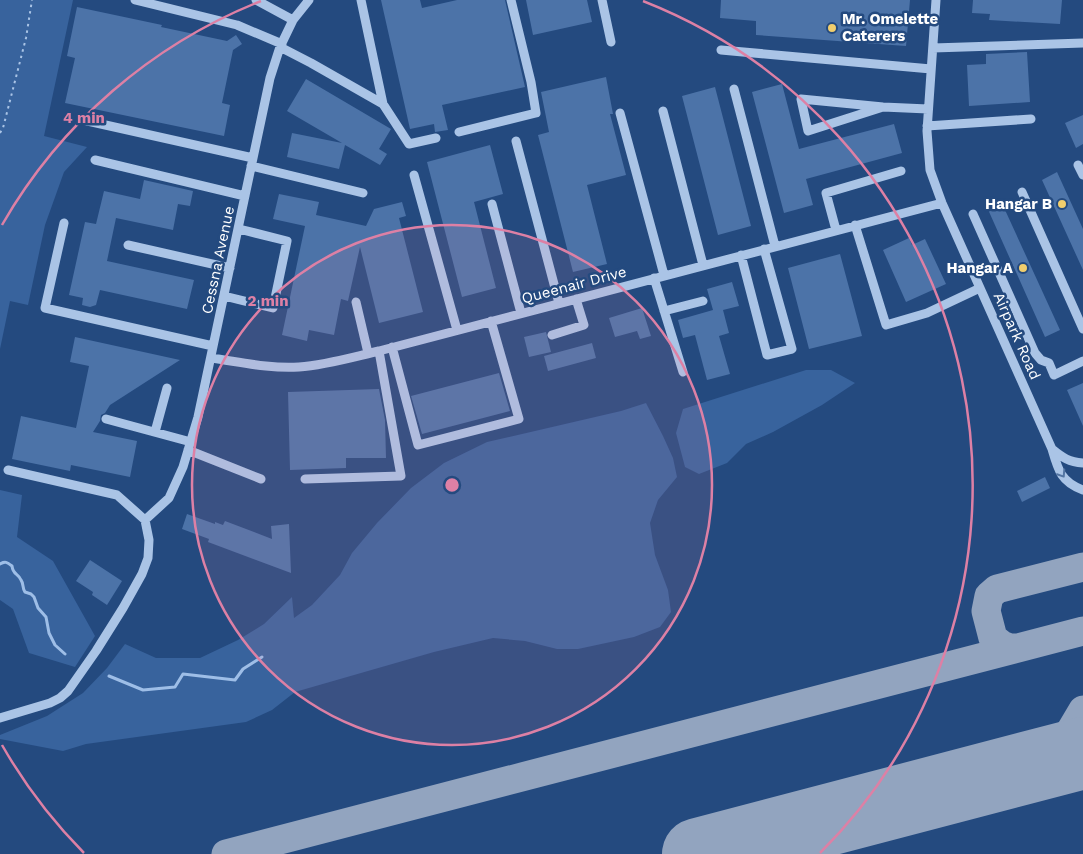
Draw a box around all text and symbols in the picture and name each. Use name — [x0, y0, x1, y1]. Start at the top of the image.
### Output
place label: Mr. Omelette Caterers — [842, 10, 938, 45]
marker: Mr. Omelette Caterers — [826, 22, 838, 34]
text: 4 min — [63, 109, 105, 127]
place label: Hangar B — [985, 195, 1052, 213]
marker: Hangar B — [1056, 198, 1068, 210]
street label: Cessna Avenue — [198, 204, 238, 316]
place label: Hangar A — [946, 259, 1014, 277]
street label: Queenair Drive — [520, 262, 628, 308]
marker: Hangar A — [1017, 262, 1029, 274]
street label: Airpark Road — [990, 289, 1044, 383]
text: 2 min — [247, 292, 289, 310]
one-way arrow — [1056, 469, 1065, 478]
centre of rings — [443, 476, 461, 494]

